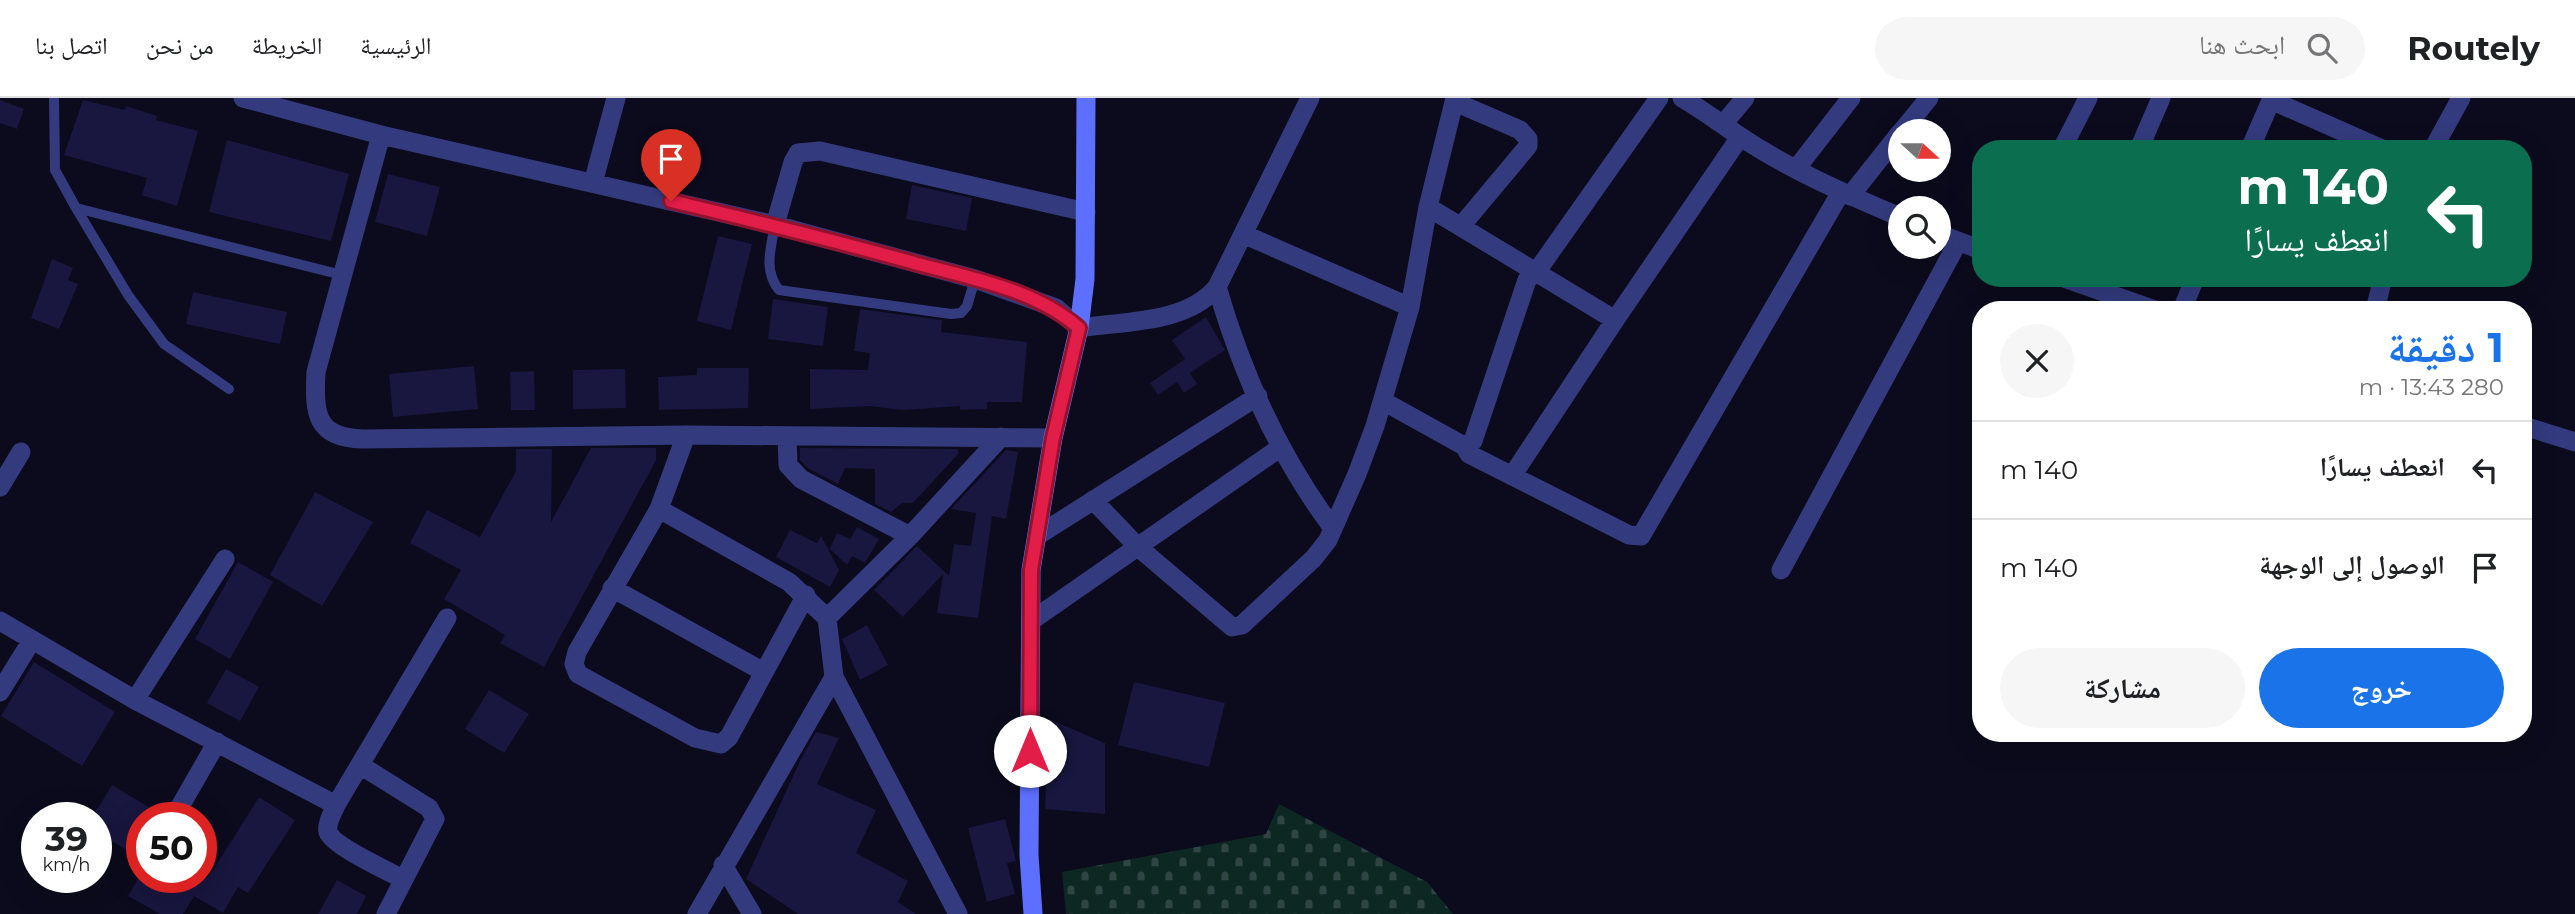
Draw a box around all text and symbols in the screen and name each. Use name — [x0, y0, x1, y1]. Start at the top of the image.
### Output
search box — [1875, 17, 2365, 80]
text: Routely — [2407, 28, 2540, 68]
text: ابحث هنا — [2199, 29, 2285, 61]
icon: search — [2303, 29, 2341, 67]
text: اتصل بنا — [35, 31, 108, 60]
text: من نحن — [146, 31, 214, 60]
text: الخريطة — [252, 31, 322, 60]
text: الرئيسية — [360, 31, 431, 60]
north arrow — [1888, 119, 1951, 182]
map controls — [1888, 119, 1951, 259]
pin — [641, 129, 701, 201]
icon: arrive — [652, 140, 690, 178]
text: 140 m — [2237, 157, 2389, 216]
icon: left — [2413, 168, 2504, 259]
button: search — [1888, 196, 1951, 259]
text: انعطف يسارًا — [2244, 220, 2389, 259]
text: 1 دقيقة — [2387, 321, 2504, 373]
button: close — [2000, 324, 2074, 398]
text: 280 m · 13:43 — [2359, 373, 2504, 401]
text: انعطف يسارًا — [2320, 451, 2445, 483]
icon: left — [2466, 451, 2504, 489]
text: 140 m — [2000, 454, 2078, 486]
text: الوصول إلى الوجهة — [2259, 549, 2445, 581]
icon: arrive — [2466, 549, 2504, 587]
text: 140 m — [2000, 552, 2078, 584]
button: مشاركة — [2000, 648, 2245, 728]
button: خروج — [2259, 648, 2504, 728]
position arrow — [993, 714, 1067, 788]
speed limit sign: 50 — [126, 802, 217, 893]
text: 39 — [45, 817, 88, 860]
text: km/h — [42, 854, 91, 876]

